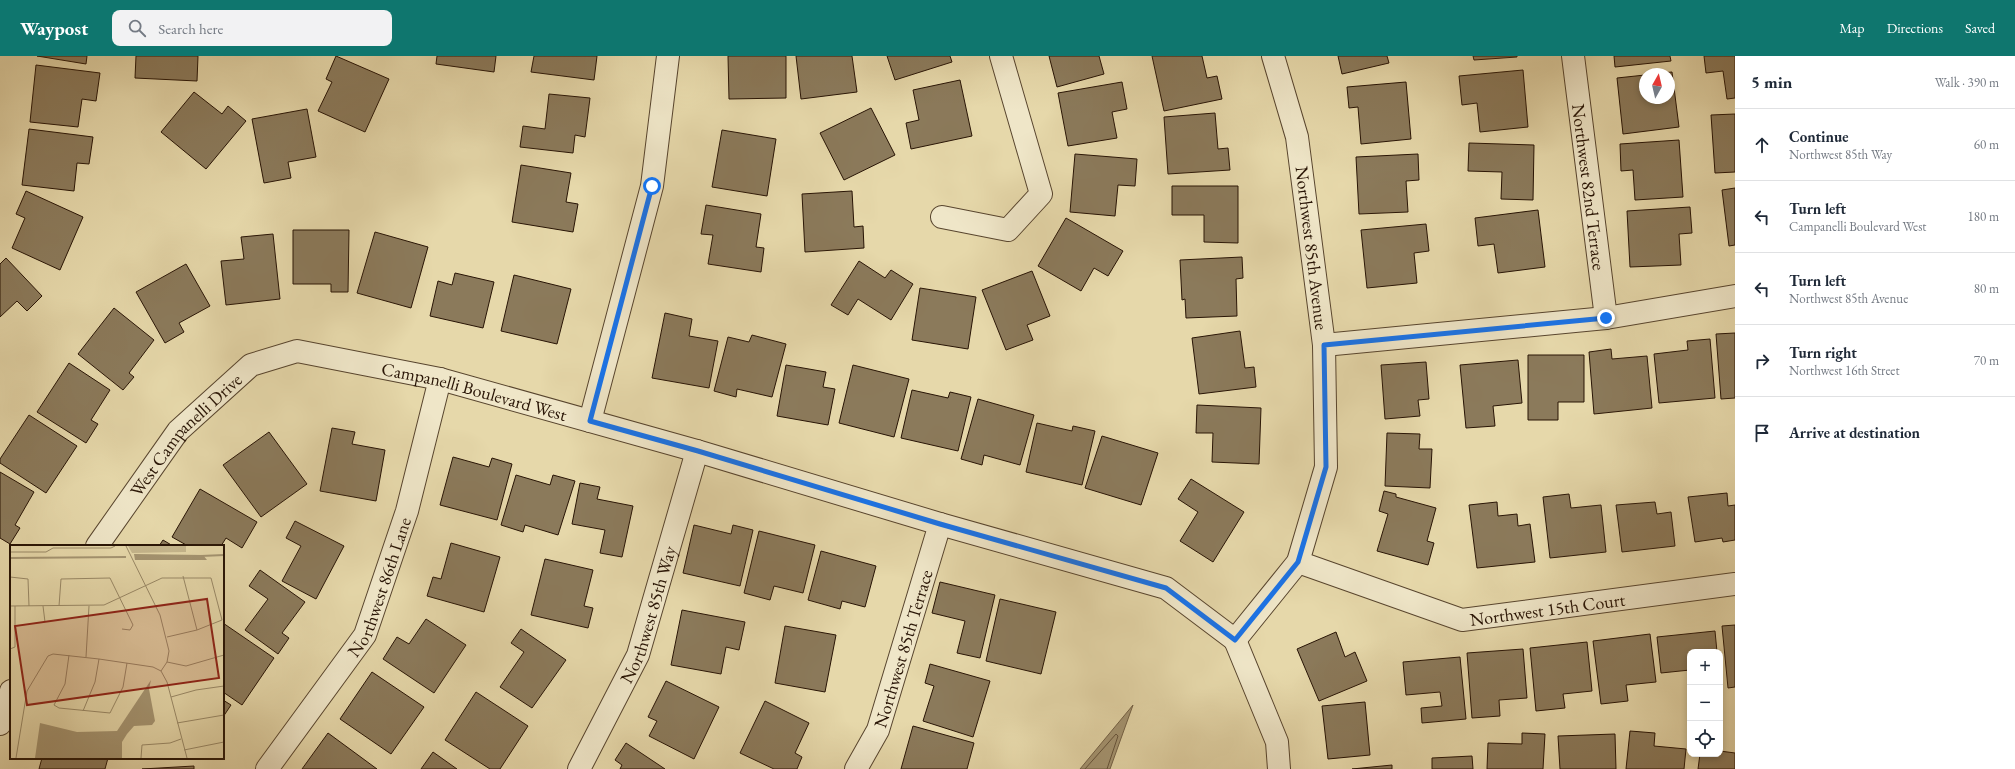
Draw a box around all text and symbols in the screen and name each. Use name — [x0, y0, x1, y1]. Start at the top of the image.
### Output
search box — [112, 10, 392, 46]
text: Waypost — [20, 16, 88, 41]
icon: search — [126, 17, 148, 39]
text: Search here — [158, 19, 223, 38]
text: Map — [1839, 19, 1865, 37]
text: Directions — [1887, 19, 1943, 37]
text: Saved — [1965, 19, 1995, 37]
north arrow — [1639, 68, 1675, 104]
text: 5 min — [1751, 71, 1792, 93]
text: Walk · 390 m — [1935, 74, 1999, 91]
street label: Northwest 82nd Terrace — [1568, 102, 1611, 272]
text: Continue — [1789, 127, 1849, 146]
icon: ahead — [1751, 134, 1773, 156]
text: 60 m — [1974, 136, 1999, 153]
text: Northwest 85th Way — [1789, 146, 1892, 163]
street label: Northwest 85th Avenue — [1291, 165, 1333, 331]
route start — [643, 177, 661, 195]
text: Turn left — [1789, 199, 1846, 218]
icon: left — [1751, 206, 1773, 228]
text: 180 m — [1968, 208, 1999, 225]
text: Campanelli Boulevard West — [1789, 218, 1926, 235]
text: Turn left — [1789, 271, 1846, 290]
icon: left — [1751, 278, 1773, 300]
text: 80 m — [1974, 280, 1999, 297]
text: Northwest 85th Avenue — [1789, 290, 1908, 307]
route end — [1597, 309, 1615, 327]
text: Turn right — [1789, 343, 1857, 362]
icon: right — [1751, 350, 1773, 372]
text: 70 m — [1974, 352, 1999, 369]
street label: Campanelli Boulevard West — [380, 356, 570, 426]
text: Northwest 16th Street — [1789, 362, 1899, 379]
street label: West Campanelli Drive — [124, 368, 246, 501]
icon: arrive — [1751, 422, 1773, 444]
text: Arrive at destination — [1789, 423, 1920, 442]
street label: Northwest 86th Lane — [342, 514, 416, 661]
street label: Northwest 85th Way — [614, 543, 681, 687]
inset map — [10, 545, 224, 759]
street label: Northwest 85th Terrace — [868, 567, 937, 730]
street label: Northwest 15th Court — [1468, 587, 1627, 630]
map controls — [1687, 649, 1723, 757]
button: + — [1687, 649, 1723, 685]
button: − — [1687, 685, 1723, 721]
button: locate — [1687, 721, 1723, 757]

